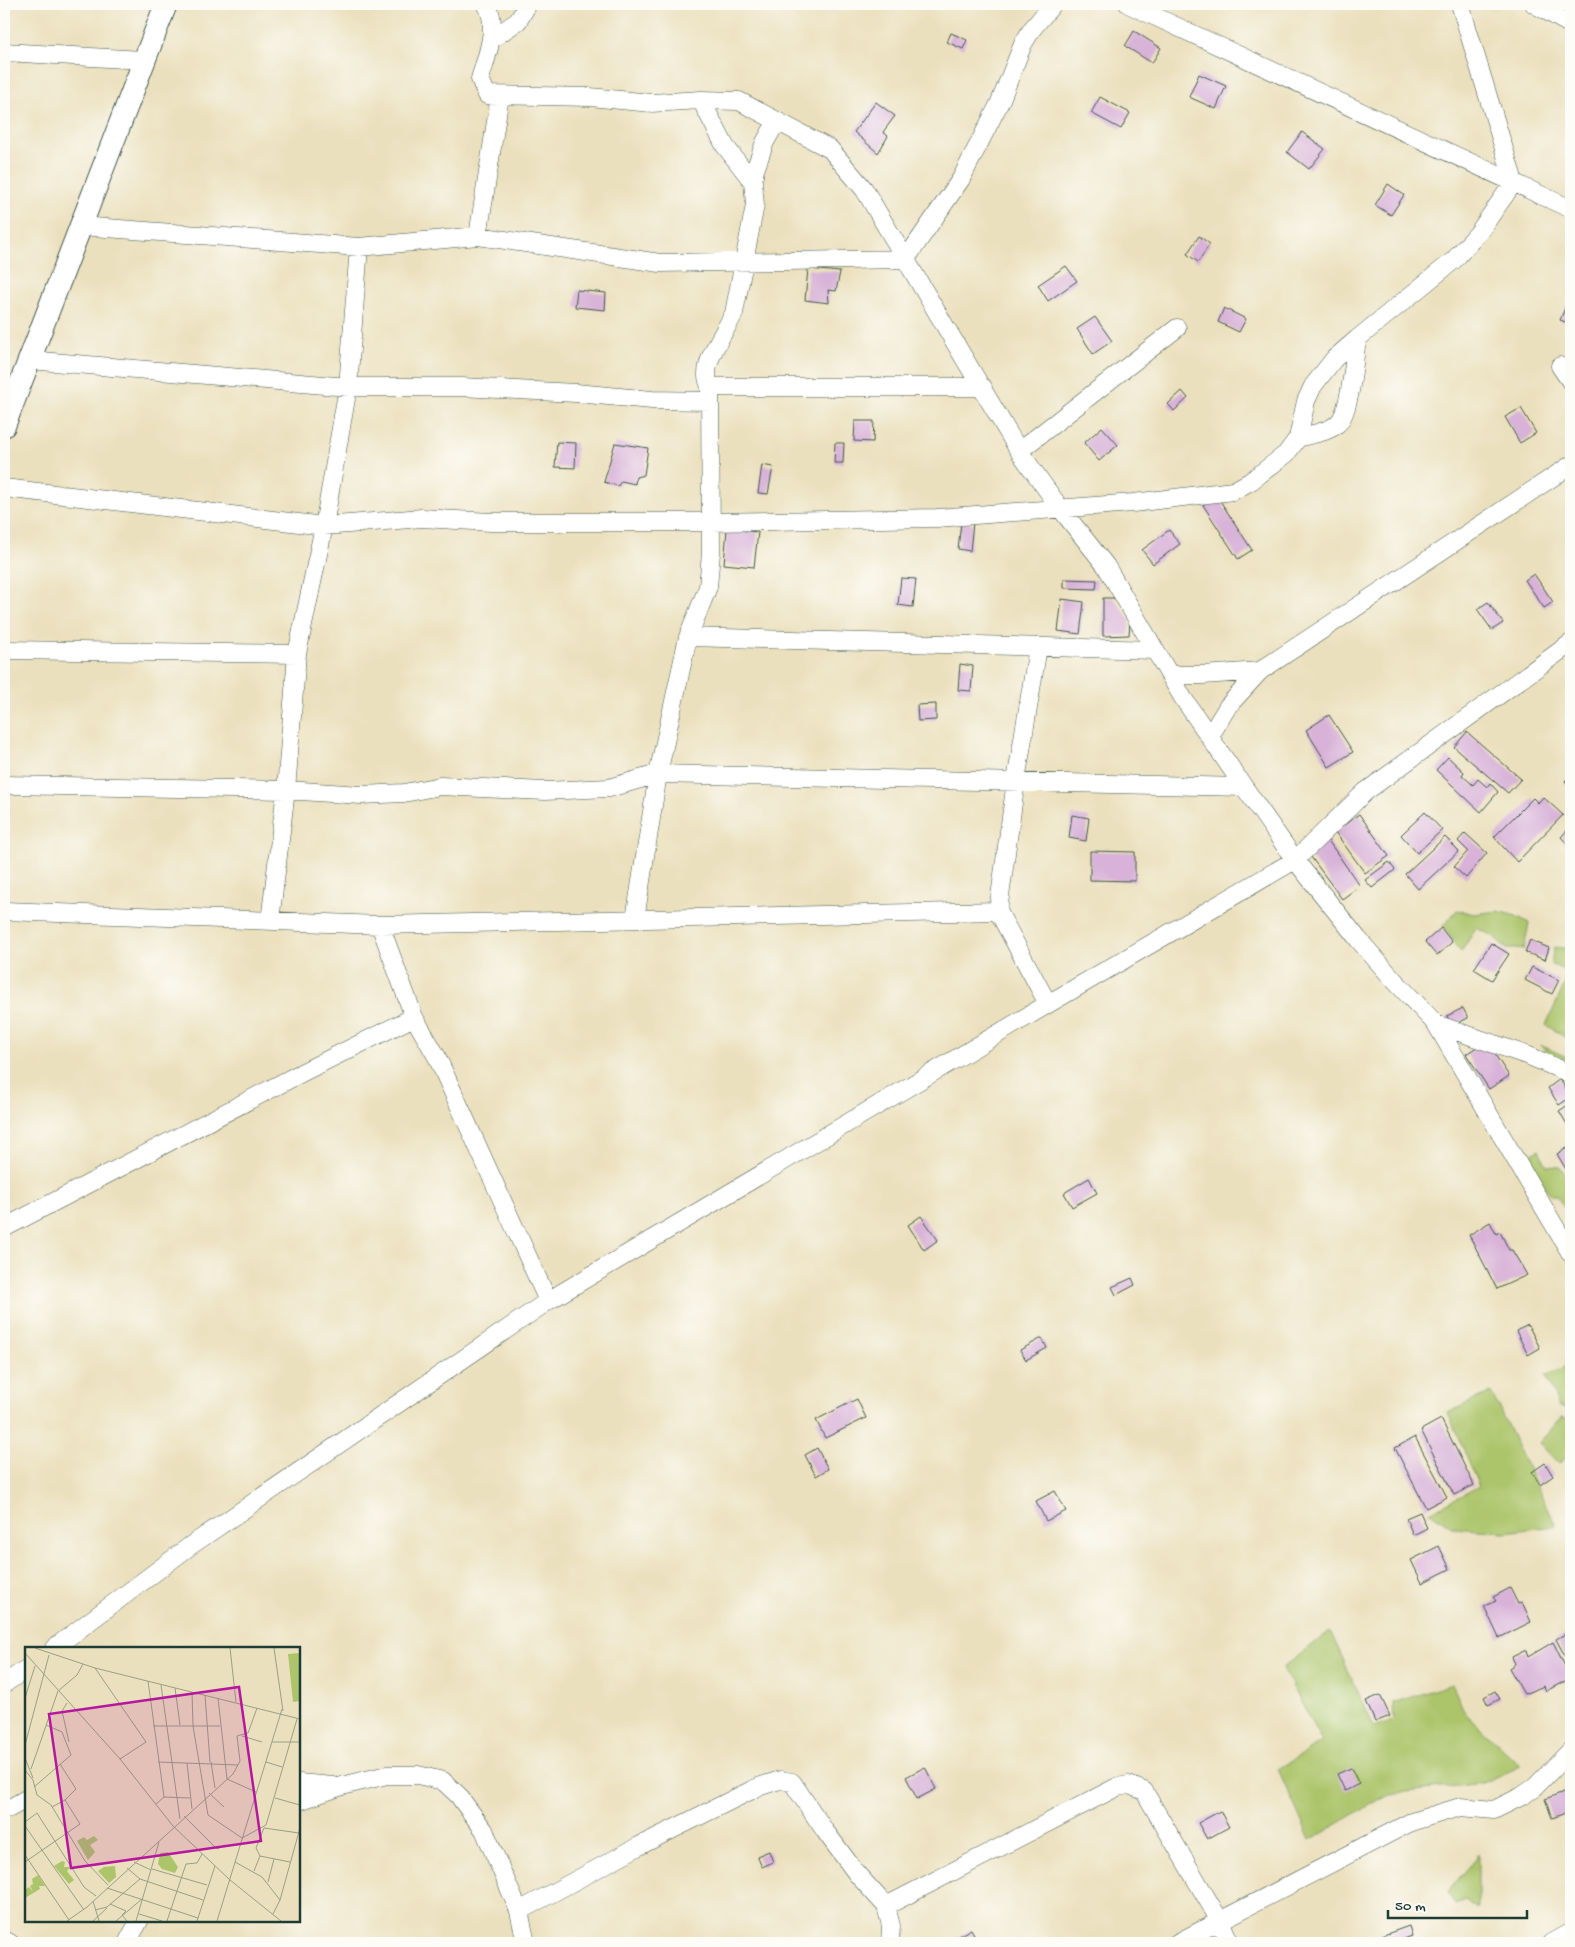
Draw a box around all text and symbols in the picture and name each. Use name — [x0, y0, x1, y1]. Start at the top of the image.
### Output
inset map — [25, 1647, 300, 1922]
scale bar — [1388, 1887, 1526, 1919]
text: 50 m — [1395, 1898, 1426, 1916]

